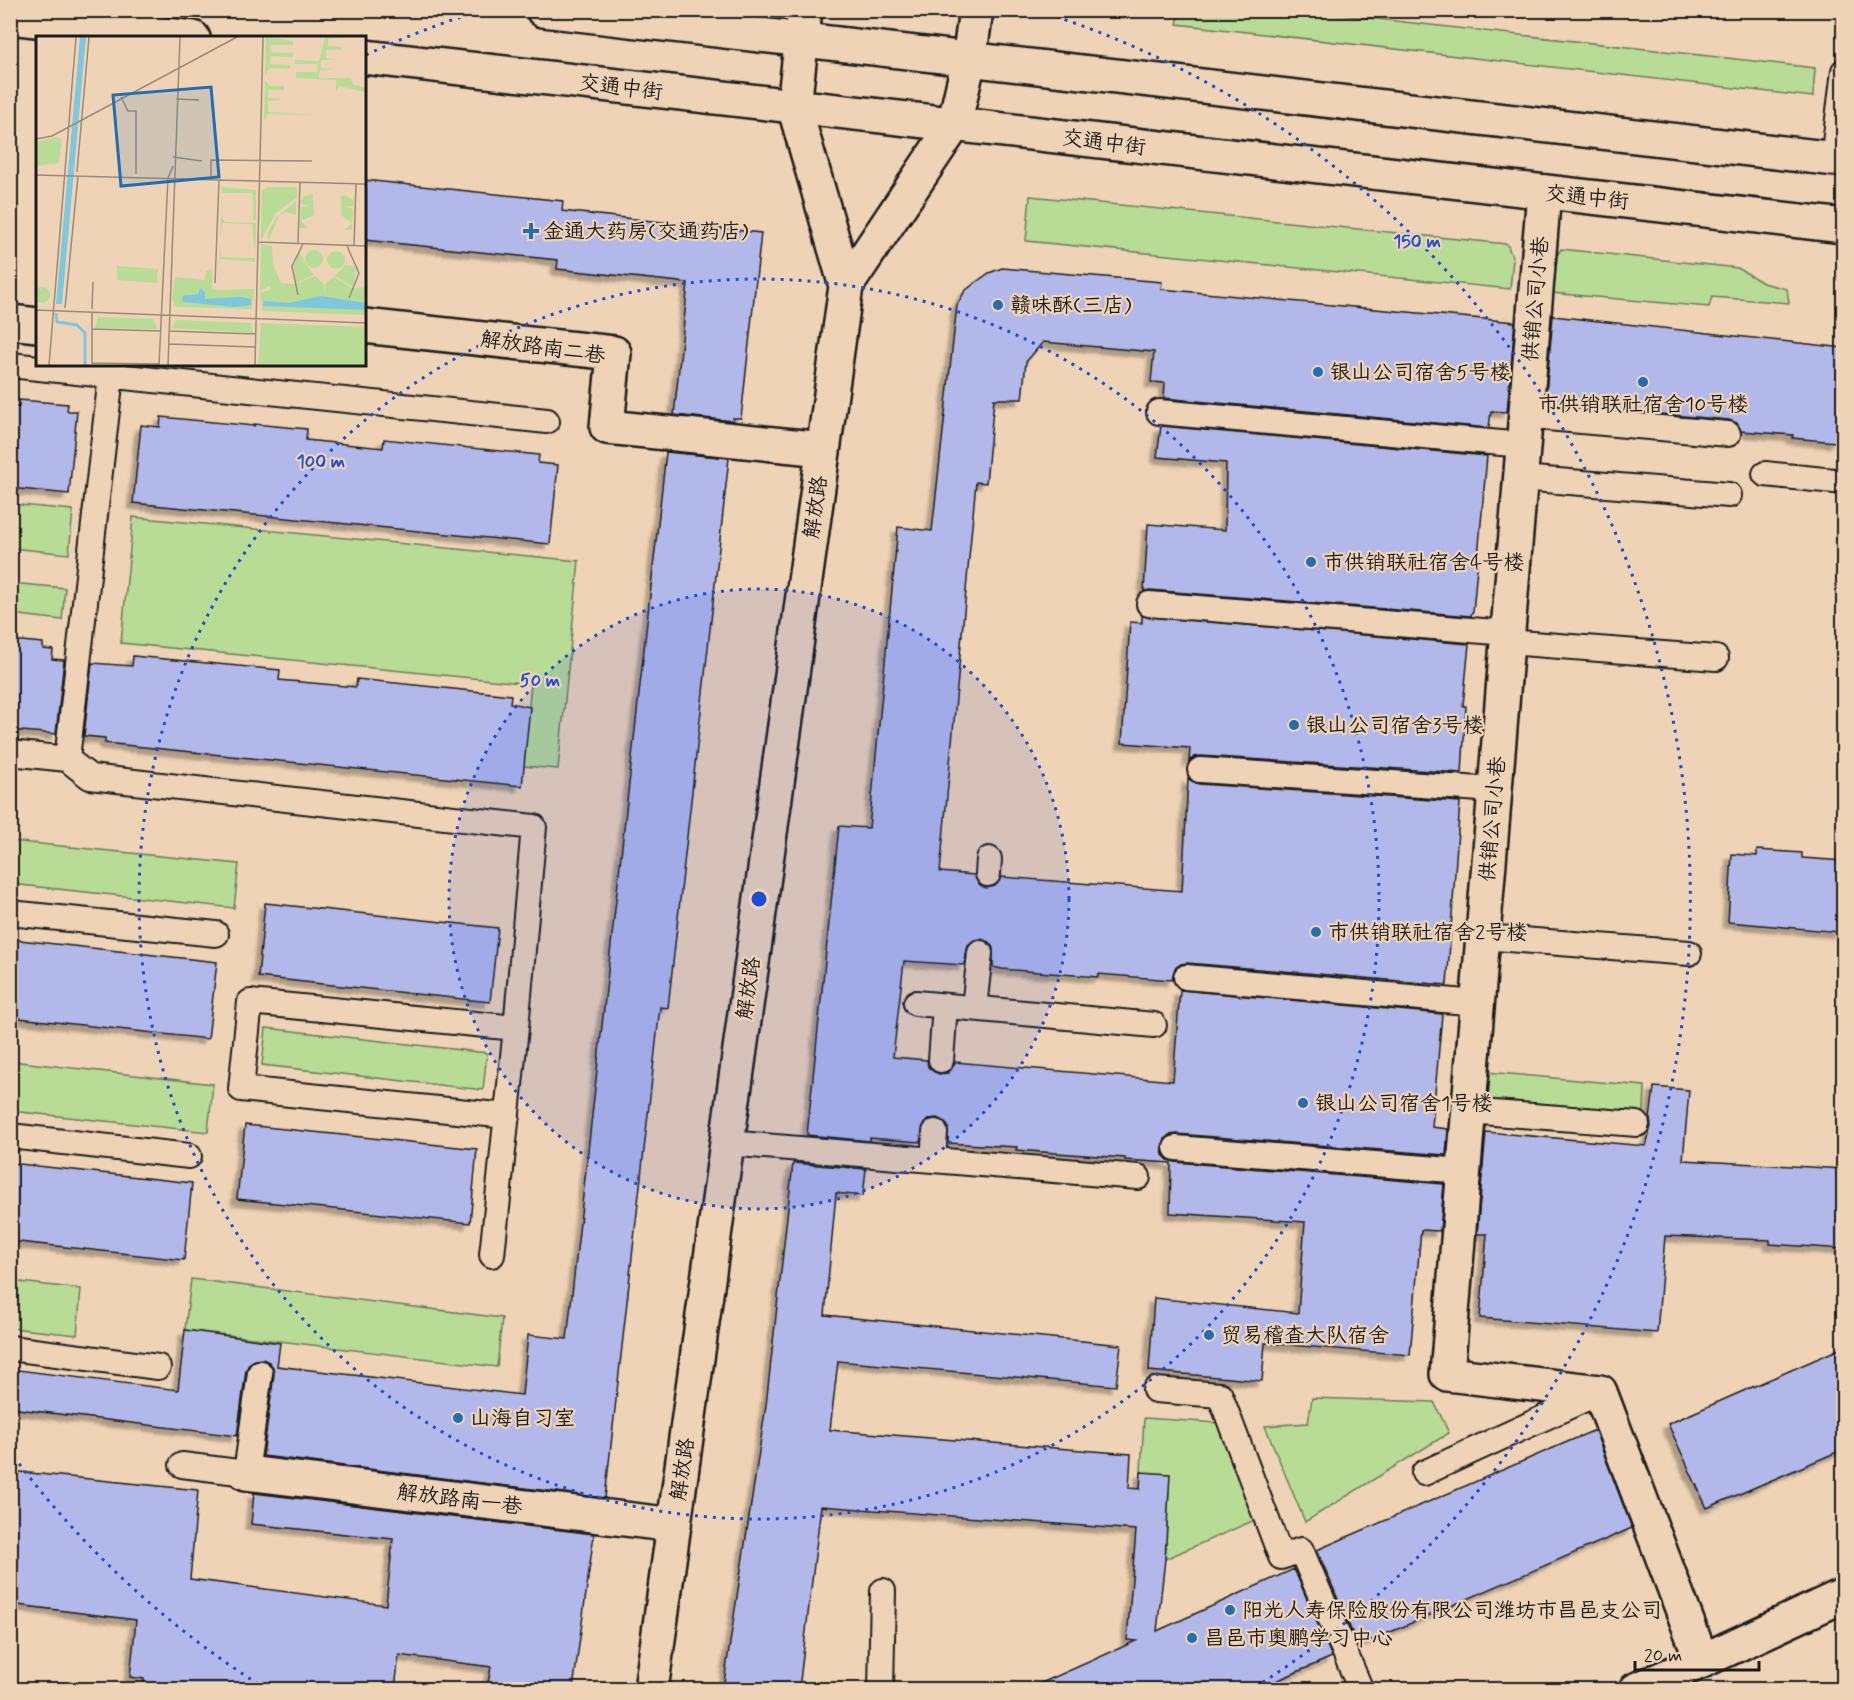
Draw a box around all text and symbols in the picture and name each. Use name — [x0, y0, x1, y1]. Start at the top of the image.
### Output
inset map — [36, 36, 366, 366]
street label: 交通中街 — [577, 69, 664, 107]
street label: 交通中街 — [1060, 124, 1147, 162]
street label: 交通中街 — [1544, 180, 1630, 216]
place label: 金通大药房(交通药店) — [543, 218, 749, 246]
marker: 金通大药房(交通药店) — [524, 224, 538, 238]
text: 150 m — [1393, 230, 1441, 254]
street label: 供销公司小巷 — [1517, 235, 1555, 363]
place label: 赣味酥(三店) — [1010, 292, 1132, 320]
marker: 赣味酥(三店) — [991, 298, 1005, 312]
street label: 解放路南二巷 — [479, 325, 607, 371]
place label: 银山公司宿舍5号楼 — [1330, 359, 1511, 387]
marker: 银山公司宿舍5号楼 — [1311, 365, 1325, 379]
marker: 市供销联社宿舍10号楼 — [1636, 375, 1650, 389]
place label: 市供销联社宿舍10号楼 — [1538, 391, 1748, 419]
text: 100 m — [297, 450, 345, 474]
street label: 解放路 — [798, 474, 834, 540]
place label: 市供销联社宿舍4号楼 — [1323, 549, 1524, 577]
marker: 市供销联社宿舍4号楼 — [1304, 555, 1318, 569]
text: 50 m — [520, 669, 560, 693]
place label: 银山公司宿舍3号楼 — [1306, 712, 1484, 740]
marker: 银山公司宿舍3号楼 — [1287, 718, 1301, 732]
street label: 供销公司小巷 — [1474, 755, 1512, 883]
centre of rings — [749, 889, 769, 909]
place label: 市供销联社宿舍2号楼 — [1328, 919, 1527, 947]
marker: 市供销联社宿舍2号楼 — [1309, 925, 1323, 939]
street label: 解放路 — [731, 955, 767, 1021]
place label: 银山公司宿舍1号楼 — [1315, 1090, 1492, 1118]
marker: 银山公司宿舍1号楼 — [1296, 1096, 1310, 1110]
place label: 贸易稽查大队宿舍 — [1221, 1322, 1389, 1350]
marker: 贸易稽查大队宿舍 — [1202, 1328, 1216, 1342]
place label: 山海自习室 — [470, 1405, 575, 1433]
marker: 山海自习室 — [451, 1411, 465, 1425]
street label: 解放路 — [665, 1436, 701, 1502]
street label: 解放路南一巷 — [396, 1478, 524, 1522]
place label: 阳光人寿保险股份有限公司潍坊市昌邑支公司 — [1242, 1597, 1662, 1625]
marker: 阳光人寿保险股份有限公司潍坊市昌邑支公司 — [1223, 1603, 1237, 1617]
place label: 昌邑市奥鹏学习中心 — [1204, 1625, 1393, 1653]
marker: 昌邑市奥鹏学习中心 — [1185, 1631, 1199, 1645]
scale bar — [1635, 1634, 1760, 1672]
text: 20 m — [1644, 1644, 1682, 1668]

